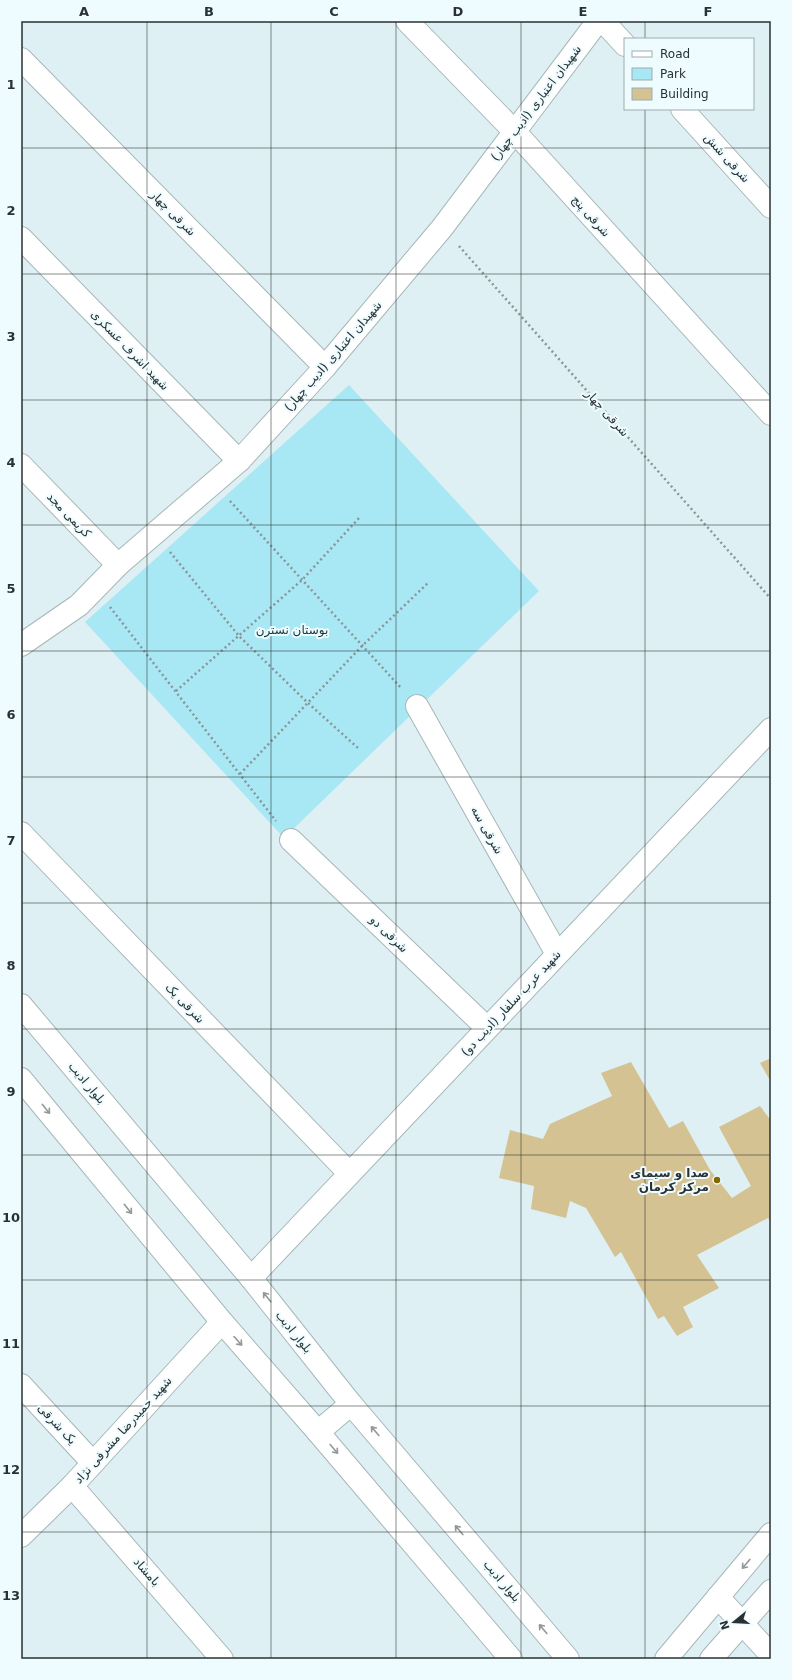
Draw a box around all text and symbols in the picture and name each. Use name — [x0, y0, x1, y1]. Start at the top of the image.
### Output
text: A — [79, 4, 89, 19]
text: B — [204, 4, 214, 19]
text: C — [329, 4, 339, 19]
text: D — [453, 4, 464, 19]
text: E — [579, 4, 587, 19]
text: F — [704, 4, 712, 19]
legend — [624, 38, 754, 110]
street label: شهیدان اعتباری (ادیب چهار) — [488, 42, 585, 164]
text: Road — [660, 47, 690, 61]
text: Park — [660, 67, 686, 81]
text: 1 — [6, 77, 16, 92]
text: Building — [660, 87, 709, 101]
street label: شرقی شش — [700, 130, 753, 186]
street label: شرقی چهار — [146, 187, 199, 239]
street label: شرقی پنج — [568, 192, 613, 240]
text: 2 — [6, 203, 16, 218]
street label: شهیدان اعتباری (ادیب چهار) — [281, 298, 385, 415]
street label: شهید اشرف عسکری — [87, 307, 172, 394]
text: 3 — [6, 329, 16, 344]
street label: شرقی چهار — [581, 386, 632, 440]
text: 4 — [6, 455, 16, 470]
street label: کریمی مجد — [43, 490, 94, 541]
text: 5 — [6, 581, 16, 596]
park label: بوستان نسترن — [256, 623, 328, 638]
text: 6 — [6, 707, 16, 722]
street label: شرقی سه — [467, 804, 506, 857]
text: 7 — [6, 833, 16, 848]
street label: شرقی دو — [366, 912, 411, 956]
street label: شهید عرب سلفار (ادیب دو) — [458, 947, 564, 1060]
text: 8 — [6, 958, 16, 973]
street label: شرقی یک — [162, 980, 208, 1027]
street label: بلوار ادیب — [65, 1059, 109, 1107]
text: 9 — [6, 1084, 16, 1099]
one-way arrow — [41, 1103, 50, 1114]
place label: صدا و سیمای مرکز کرمان — [630, 1166, 709, 1194]
marker: صدا و سیمای مرکز کرمان — [712, 1175, 722, 1185]
one-way arrow — [124, 1204, 133, 1215]
text: 10 — [2, 1210, 20, 1225]
one-way arrow — [262, 1292, 271, 1303]
street label: بلوار ادیب — [272, 1308, 315, 1357]
text: 11 — [2, 1336, 20, 1351]
one-way arrow — [234, 1336, 243, 1347]
street label: شهید حمیدرضا مشرفی نژاد — [71, 1374, 175, 1487]
street label: یک شرقی — [34, 1401, 79, 1448]
one-way arrow — [370, 1426, 379, 1436]
one-way arrow — [329, 1444, 338, 1455]
text: 12 — [2, 1462, 20, 1477]
one-way arrow — [454, 1525, 463, 1536]
street label: بامشاد — [131, 1555, 163, 1589]
street label: بلوار ادیب — [480, 1557, 524, 1605]
one-way arrow — [741, 1559, 750, 1569]
text: 13 — [2, 1588, 20, 1603]
north arrow — [714, 1602, 754, 1642]
text: N — [717, 1619, 733, 1631]
one-way arrow — [538, 1624, 547, 1635]

